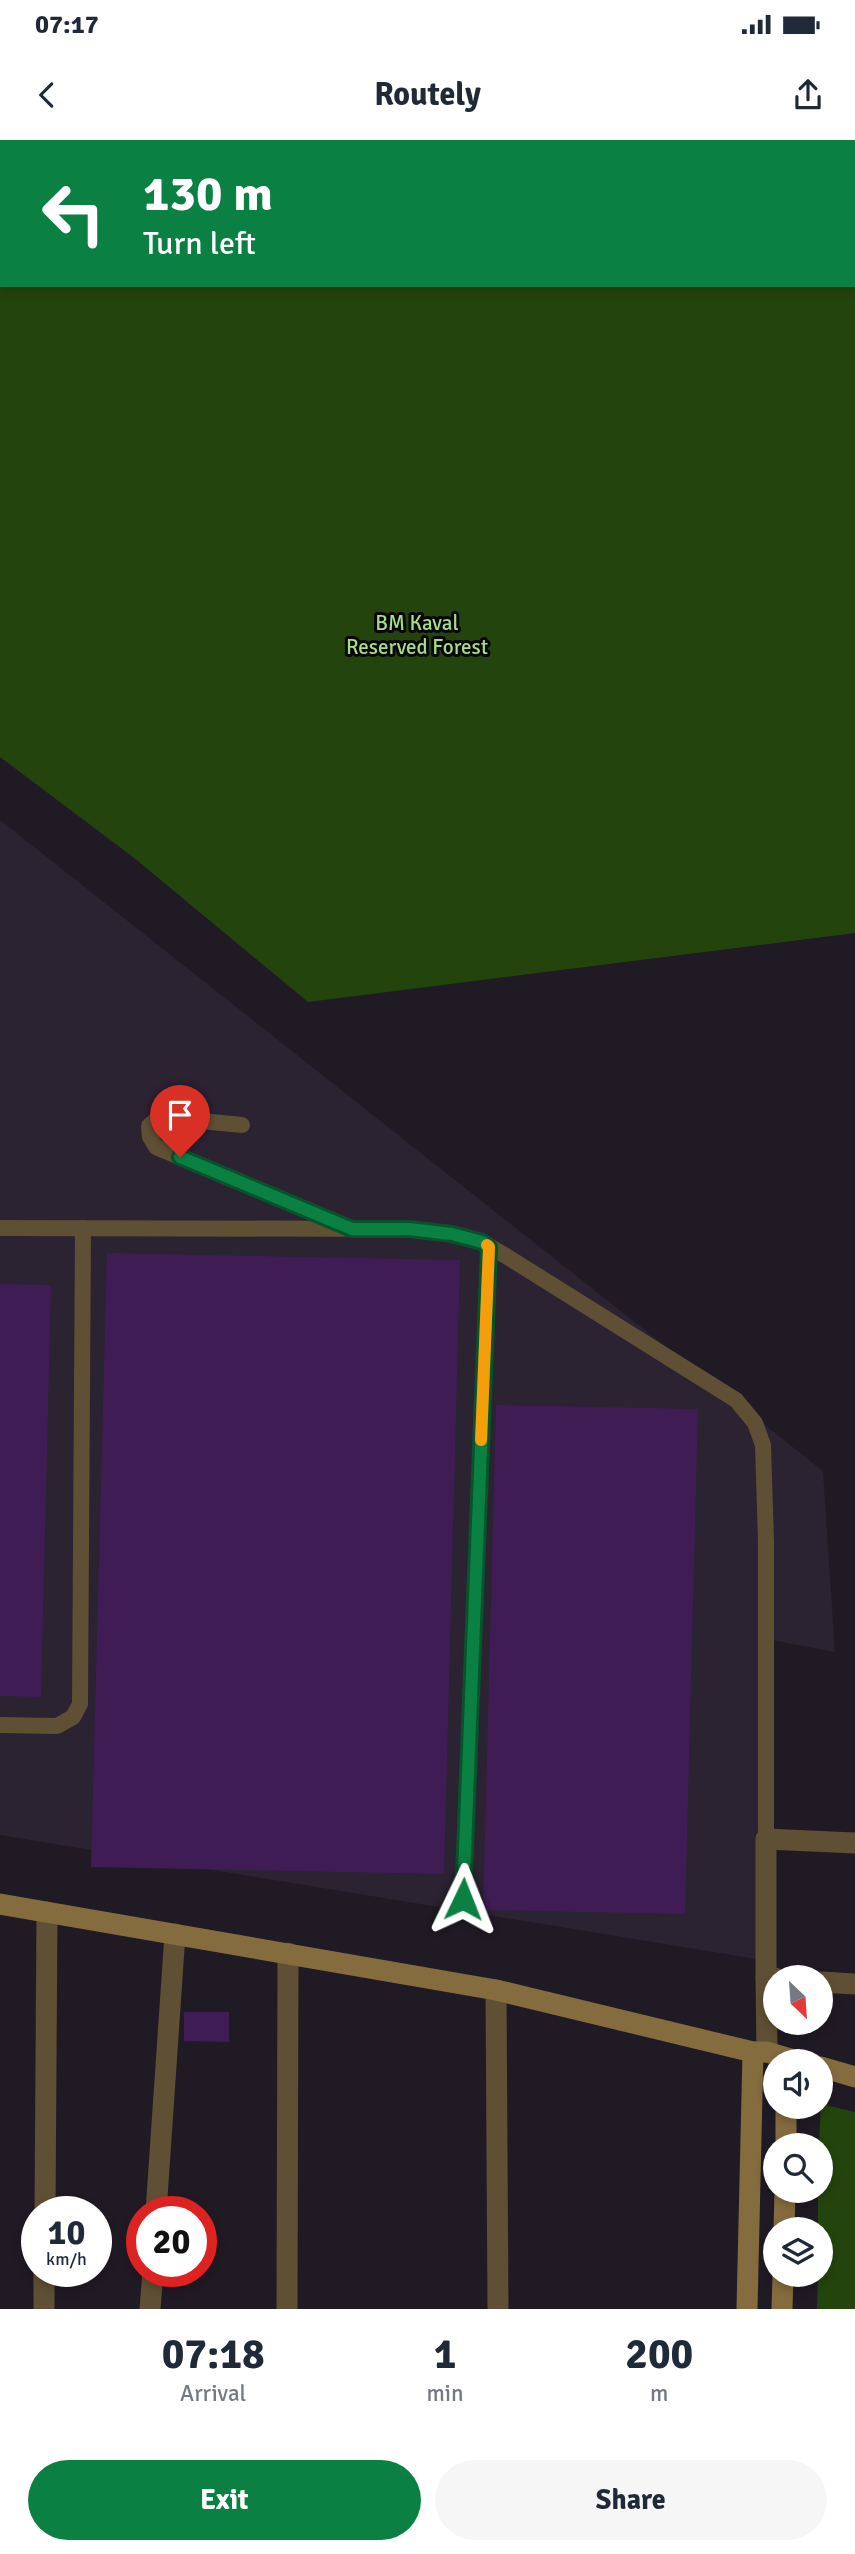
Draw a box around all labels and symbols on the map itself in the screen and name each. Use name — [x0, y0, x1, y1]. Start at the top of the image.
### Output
park label: BM Kaval Reserved Forest — [346, 610, 488, 660]
pin — [150, 1085, 210, 1157]
position arrow — [426, 1862, 500, 1936]
north arrow — [763, 1965, 833, 2035]
speed limit sign: 20 — [126, 2196, 217, 2287]

